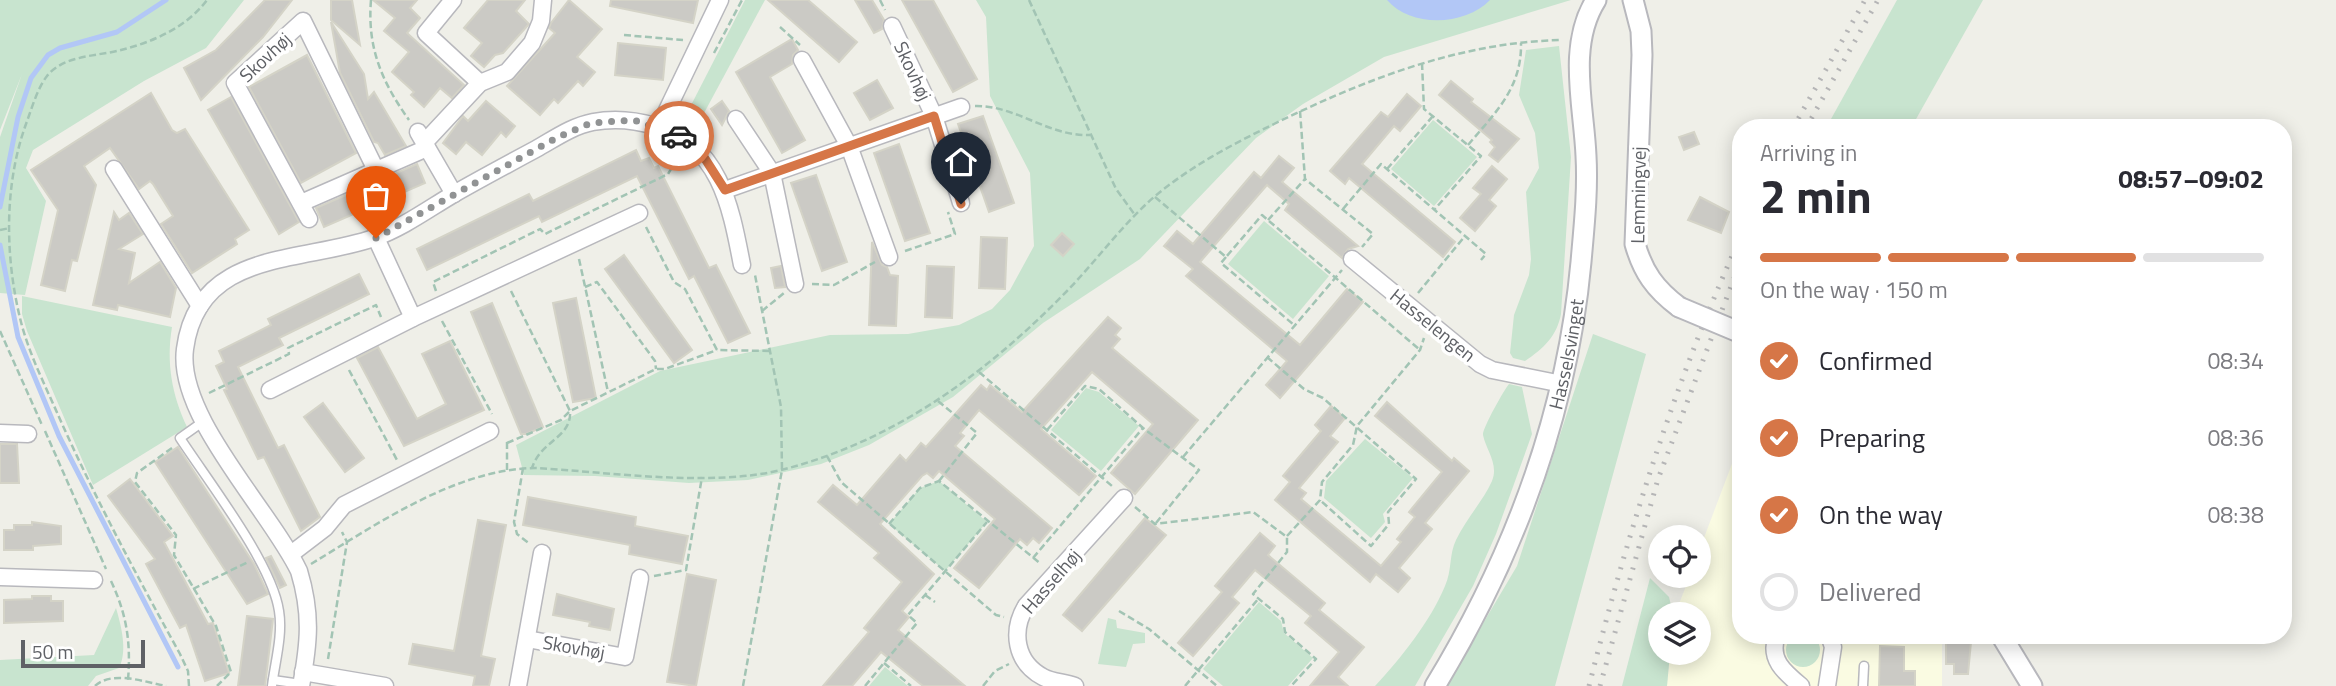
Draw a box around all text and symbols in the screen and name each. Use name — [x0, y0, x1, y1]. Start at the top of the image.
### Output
street label: Skovhøj — [232, 25, 297, 89]
street label: Skovhøj — [887, 36, 940, 105]
courier — [644, 101, 714, 171]
icon: car — [660, 117, 698, 155]
pin — [931, 132, 991, 204]
text: Arriving in — [1760, 135, 1857, 170]
icon: home — [942, 143, 980, 181]
street label: Lemmingvej — [1622, 146, 1653, 244]
text: 08:57–09:02 — [2118, 159, 2264, 198]
text: 2 min — [1760, 161, 1872, 231]
pin — [346, 166, 406, 238]
icon: bag — [357, 177, 395, 215]
text: On the way · 150 m — [1760, 272, 1948, 307]
street label: Hasselengen — [1384, 281, 1483, 368]
street label: Hasselsvinget — [1540, 297, 1591, 412]
text: Confirmed — [1819, 341, 1933, 380]
icon: check — [1760, 342, 1798, 380]
text: 08:34 — [2207, 343, 2264, 378]
text: Preparing — [1819, 418, 1925, 457]
icon: check — [1760, 419, 1798, 457]
text: 08:36 — [2207, 420, 2264, 455]
text: On the way — [1819, 495, 1943, 534]
icon: check — [1760, 496, 1798, 534]
text: 08:38 — [2207, 497, 2264, 532]
map controls — [1648, 525, 1711, 665]
button: locate — [1648, 525, 1711, 588]
street label: Hasselhøj — [1014, 542, 1087, 620]
text: Delivered — [1819, 572, 1922, 611]
button: layers — [1648, 602, 1711, 665]
street label: Skovhøj — [541, 627, 607, 666]
scale bar — [21, 637, 145, 669]
text: 50 m — [32, 637, 73, 666]

